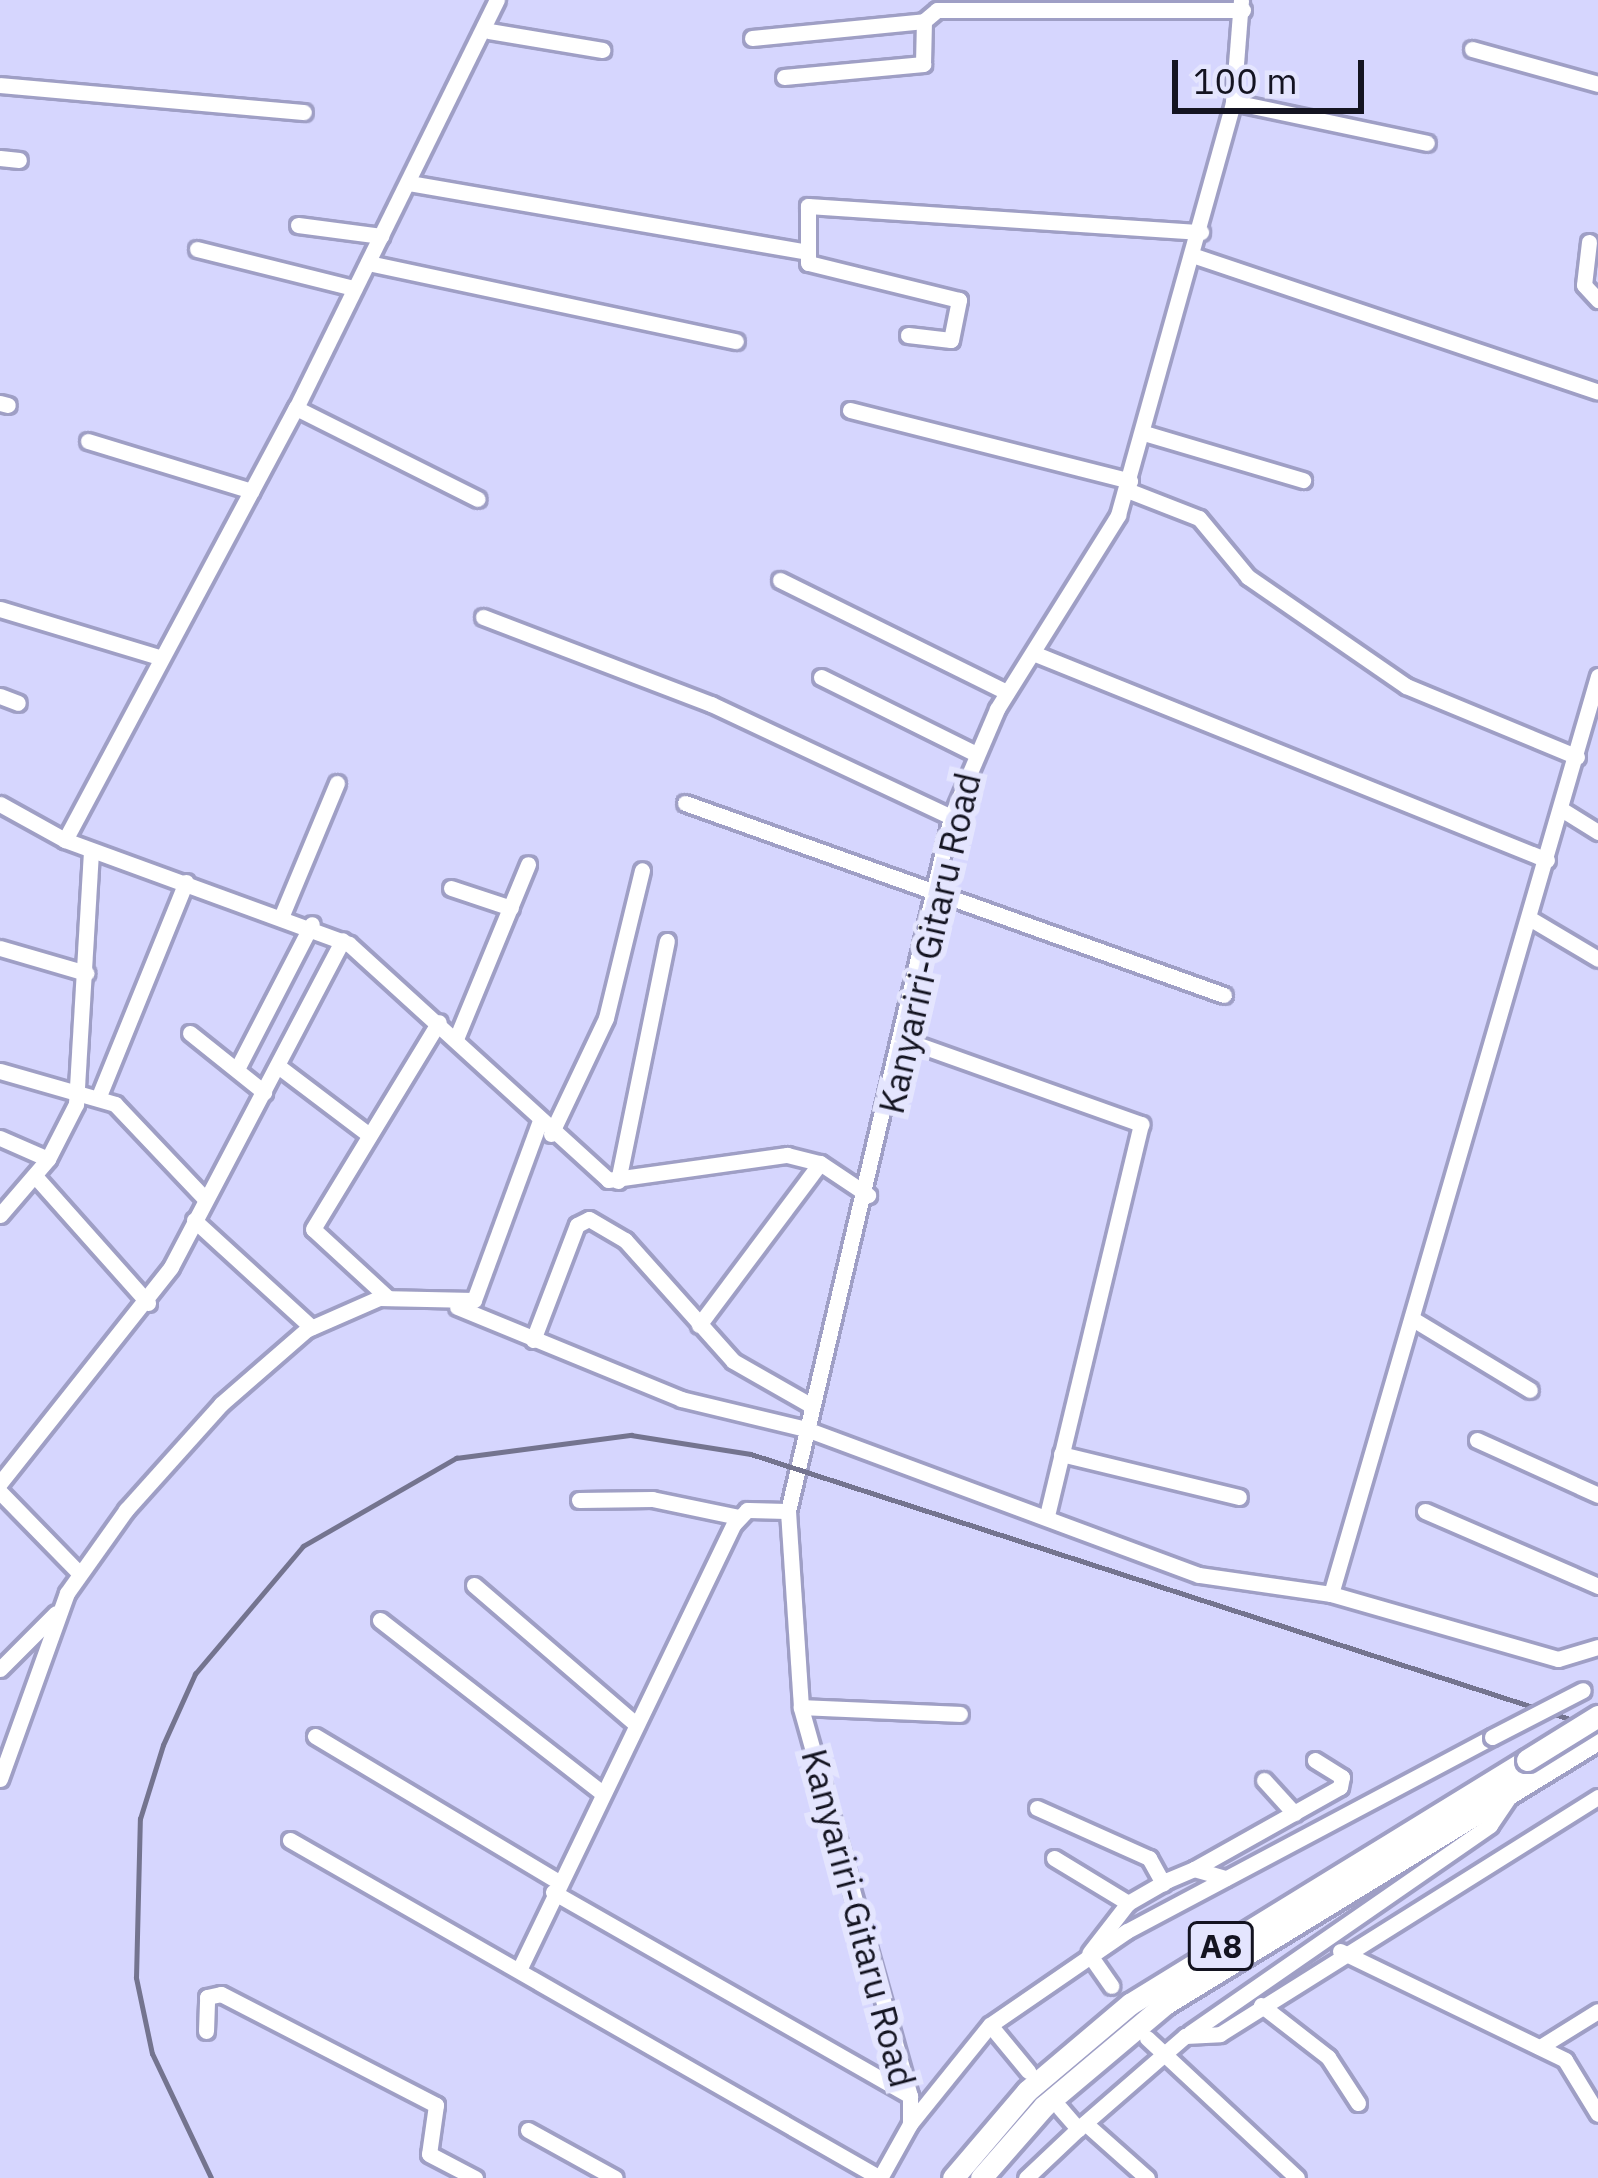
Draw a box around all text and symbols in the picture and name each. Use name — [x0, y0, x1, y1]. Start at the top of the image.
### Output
scale bar — [1178, 36, 1370, 110]
text: 100 m — [1193, 57, 1298, 104]
street label: Kanyariri-Gitaru Road — [869, 768, 989, 1118]
street label: Kanyariri-Gitaru Road — [793, 1744, 925, 2092]
road number: A8 — [1185, 1919, 1257, 1973]

